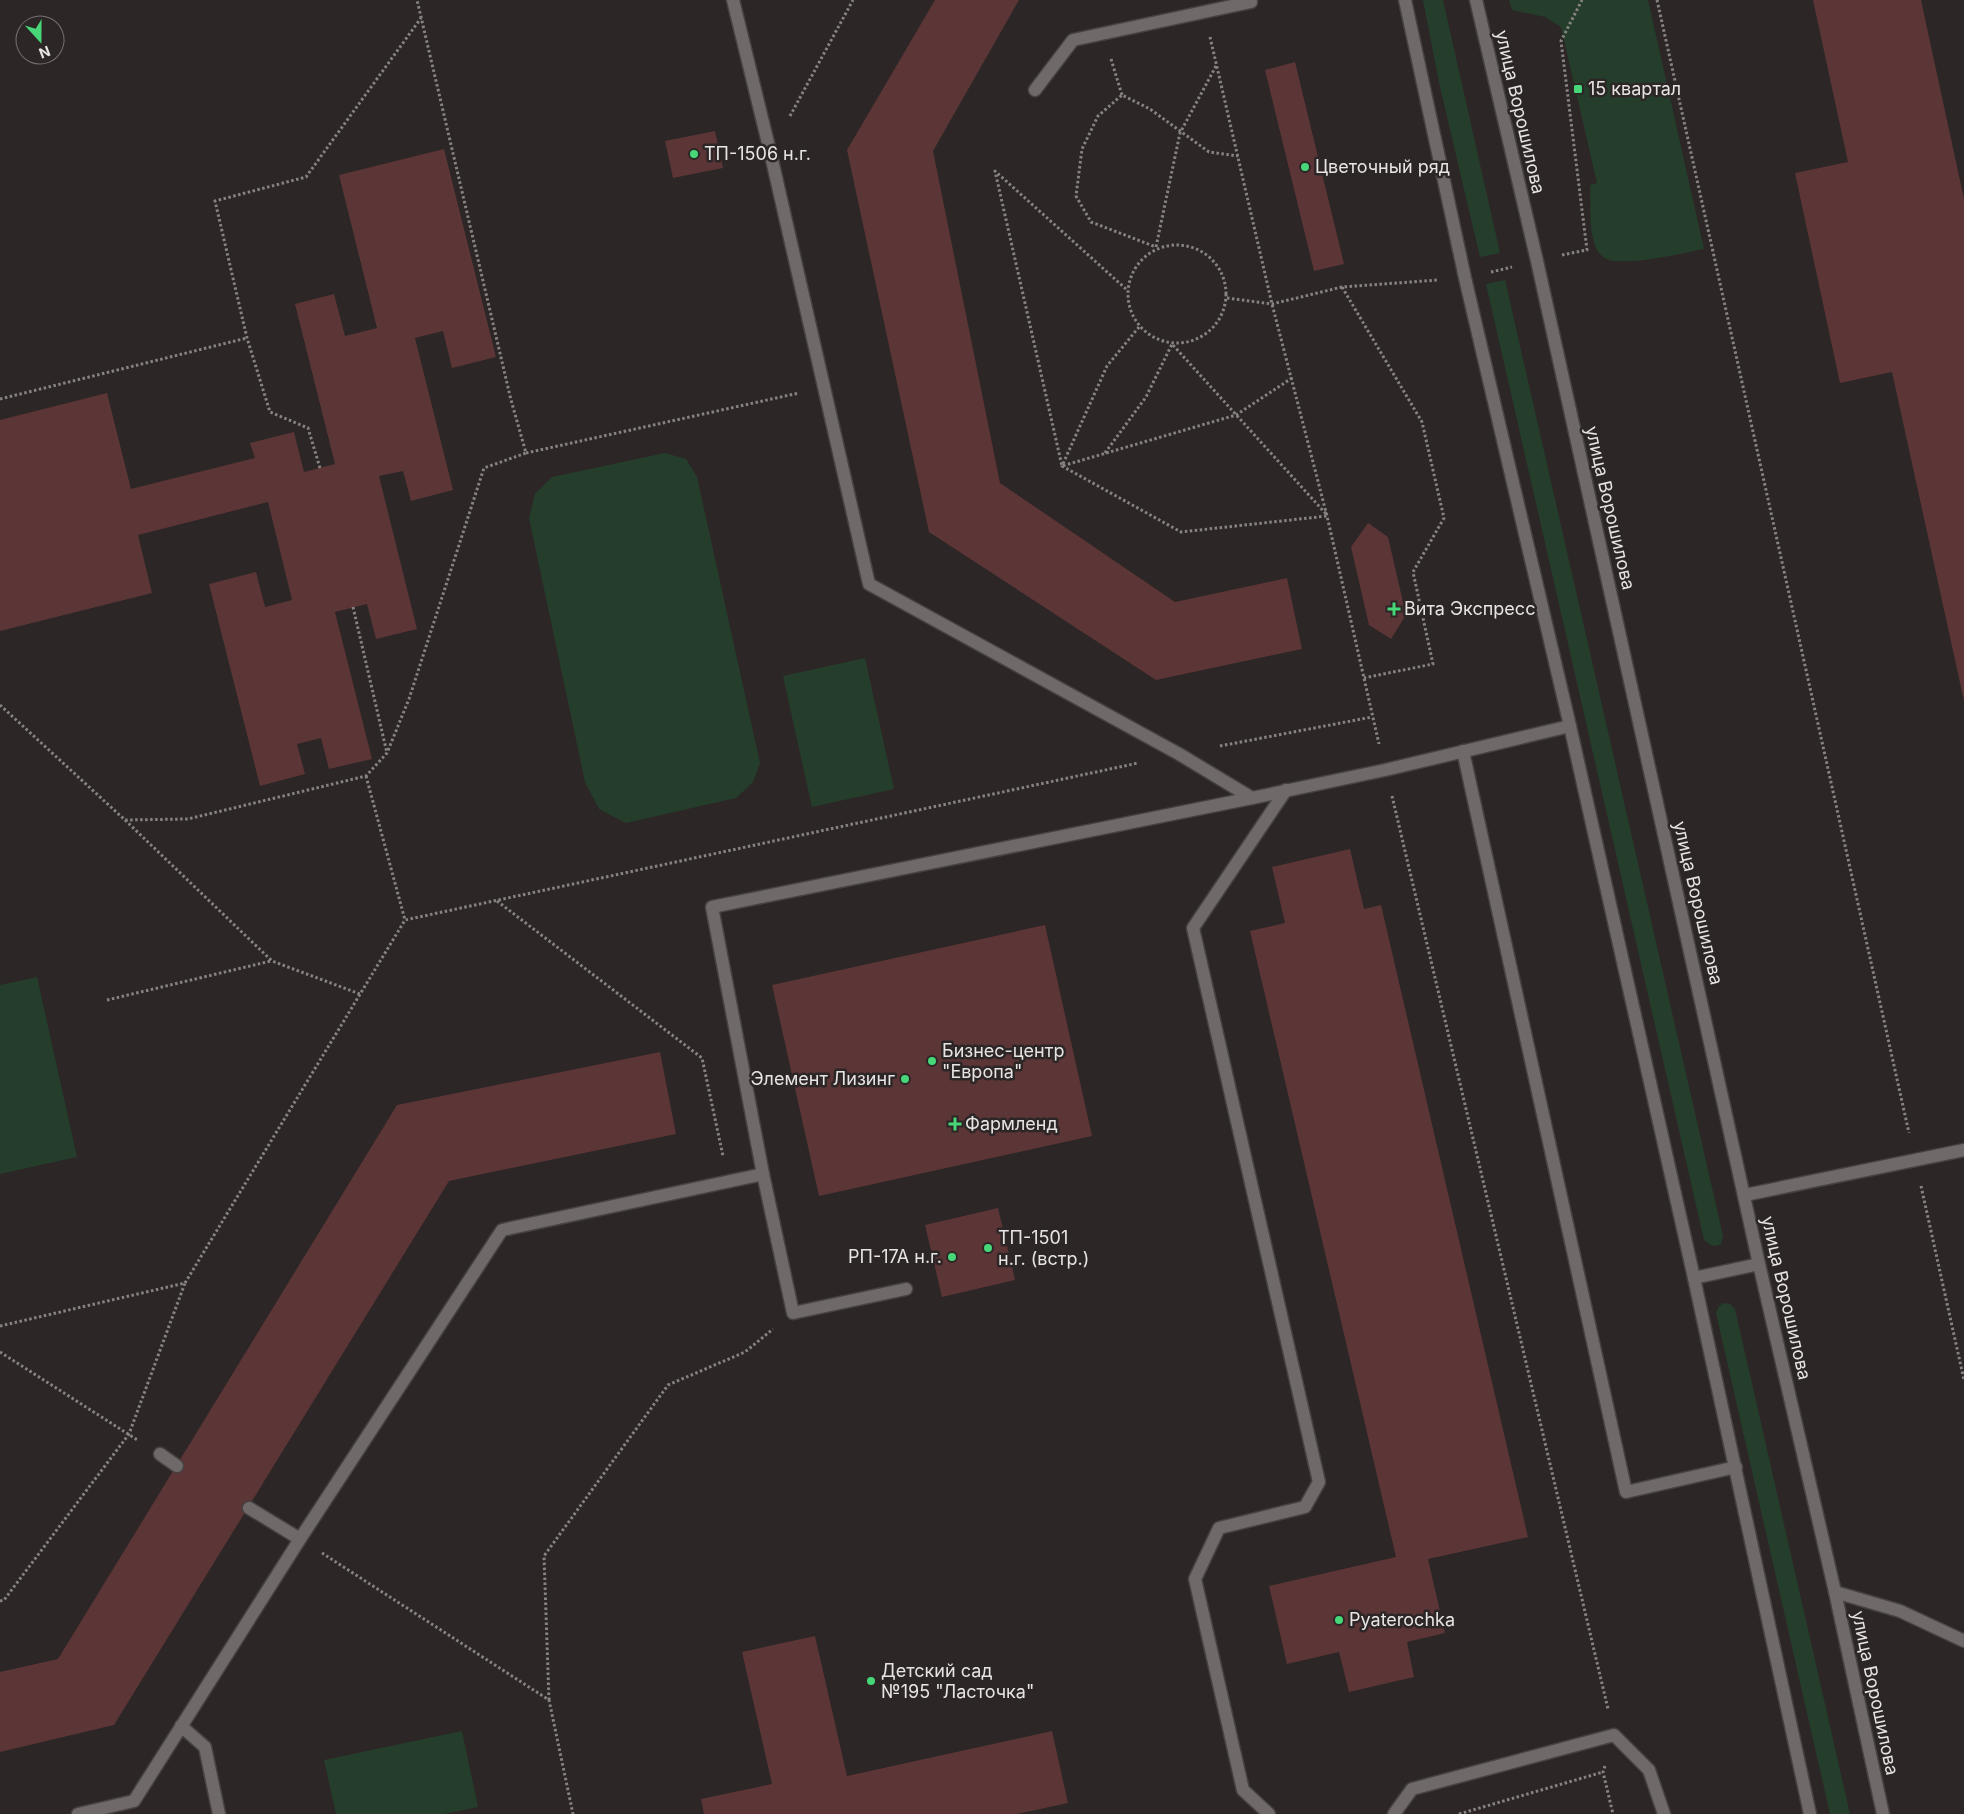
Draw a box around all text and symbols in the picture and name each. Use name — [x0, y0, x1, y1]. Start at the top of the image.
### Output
north arrow — [15, 15, 65, 65]
street label: улица Ворошилова — [1491, 28, 1550, 196]
text: N — [37, 43, 53, 62]
place label: 15 квартал — [1588, 78, 1681, 99]
marker: 15 квартал — [1572, 83, 1584, 95]
place label: ТП-1506 н.г. — [704, 143, 811, 164]
marker: ТП-1506 н.г. — [688, 148, 700, 160]
place label: Цветочный ряд — [1315, 156, 1450, 177]
marker: Цветочный ряд — [1299, 161, 1311, 173]
street label: улица Ворошилова — [1581, 424, 1640, 592]
place label: Вита Экспресс — [1404, 598, 1535, 619]
marker: Вита Экспресс — [1388, 603, 1400, 615]
street label: улица Ворошилова — [1669, 819, 1728, 987]
place label: Бизнес-центр "Европа" — [942, 1040, 1064, 1082]
marker: Бизнес-центр "Европа" — [926, 1055, 938, 1067]
place label: Элемент Лизинг — [750, 1068, 895, 1089]
marker: Элемент Лизинг — [899, 1073, 911, 1085]
place label: Фармленд — [965, 1113, 1058, 1134]
marker: Фармленд — [949, 1118, 961, 1130]
street label: улица Ворошилова — [1757, 1214, 1816, 1382]
place label: ТП-1501 н.г. (встр.) — [998, 1227, 1089, 1269]
marker: ТП-1501 н.г. (встр.) — [982, 1242, 994, 1254]
place label: РП-17А н.г. — [848, 1246, 942, 1267]
marker: РП-17А н.г. — [946, 1251, 958, 1263]
place label: Pyaterochka — [1349, 1609, 1455, 1630]
street label: улица Ворошилова — [1848, 1609, 1903, 1777]
marker: Pyaterochka — [1333, 1614, 1345, 1626]
place label: Детский сад №195 "Ласточка" — [881, 1660, 1034, 1702]
marker: Детский сад №195 "Ласточка" — [865, 1675, 877, 1687]

